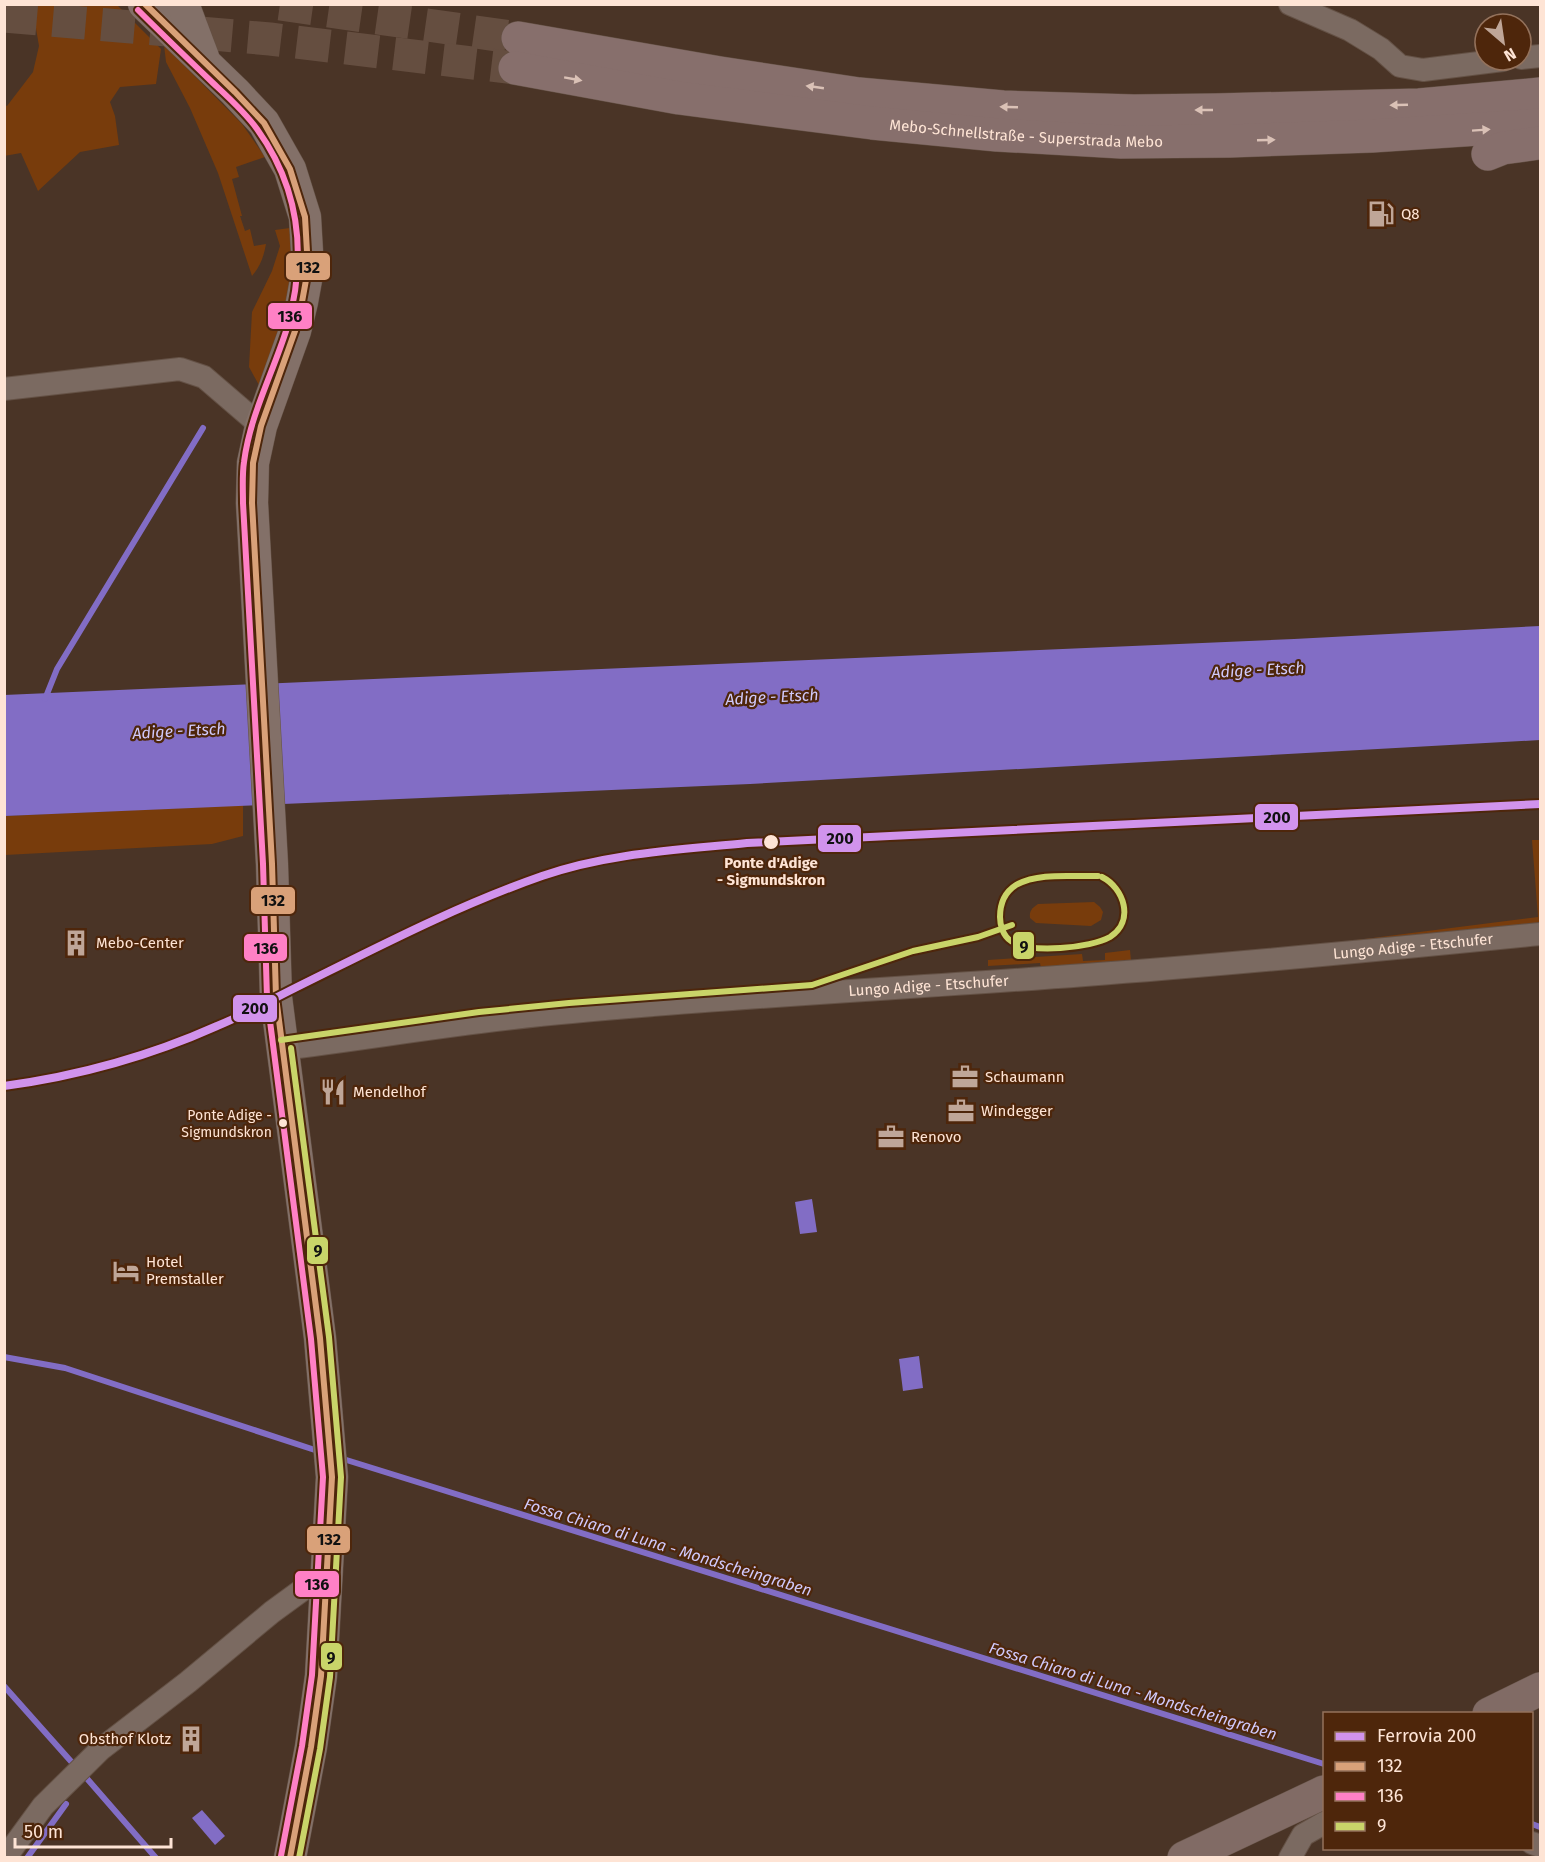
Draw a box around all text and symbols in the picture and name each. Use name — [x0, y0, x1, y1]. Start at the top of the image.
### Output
north arrow — [1473, 12, 1533, 72]
text: N — [1501, 44, 1519, 66]
one-way arrow — [563, 75, 582, 84]
one-way arrow — [805, 82, 824, 91]
one-way arrow — [1389, 101, 1408, 110]
one-way arrow — [999, 102, 1018, 111]
one-way arrow — [1194, 105, 1213, 115]
street label: Mebo-Schnellstraße - Superstrada Mebo — [889, 116, 1163, 151]
one-way arrow — [1472, 125, 1491, 134]
one-way arrow — [1256, 135, 1275, 144]
fuel station icon: Q8 — [1366, 199, 1396, 229]
place label: Q8 — [1401, 205, 1420, 223]
line badge: 132 — [285, 252, 331, 281]
text: 132 — [296, 258, 320, 277]
line badge: 136 — [267, 302, 313, 330]
text: 136 — [278, 307, 302, 326]
water label: Adige - Etsch — [1210, 658, 1305, 682]
water label: Adige - Etsch — [724, 685, 819, 709]
water label: Adige - Etsch — [131, 719, 226, 743]
line badge: 200 — [1254, 803, 1299, 831]
text: 200 — [1264, 808, 1291, 827]
line badge: 200 — [817, 824, 862, 853]
text: 200 — [827, 829, 854, 848]
marker: Ponte d'Adige - Sigmundskron — [762, 833, 780, 851]
place label: Ponte d'Adige - Sigmundskron — [717, 854, 825, 889]
line badge: 132 — [250, 886, 296, 915]
text: 132 — [261, 891, 285, 910]
building icon: Mebo-Center — [61, 928, 91, 958]
street label: Lungo Adige - Etschufer — [1332, 930, 1494, 963]
line badge: 9 — [1012, 931, 1035, 960]
line badge: 136 — [243, 933, 288, 962]
place label: Mebo-Center — [96, 934, 184, 952]
text: 9 — [1020, 937, 1029, 956]
text: 136 — [254, 939, 278, 958]
street label: Lungo Adige - Etschufer — [848, 972, 1010, 1000]
line badge: 200 — [232, 994, 278, 1023]
text: 200 — [242, 999, 269, 1018]
office icon: Schaumann — [950, 1062, 980, 1092]
place label: Schaumann — [985, 1068, 1065, 1086]
restaurant icon: Mendelhof — [318, 1077, 348, 1107]
place label: Mendelhof — [353, 1083, 427, 1101]
office icon: Windegger — [946, 1096, 976, 1126]
place label: Windegger — [981, 1102, 1053, 1120]
place label: Ponte Adige - Sigmundskron — [181, 1107, 272, 1141]
marker: Ponte Adige - Sigmundskron — [277, 1117, 289, 1129]
office icon: Renovo — [876, 1122, 906, 1152]
place label: Renovo — [911, 1128, 962, 1146]
line badge: 9 — [306, 1236, 329, 1265]
text: 9 — [314, 1241, 323, 1260]
place label: Hotel Premstaller — [146, 1253, 224, 1288]
hotel icon: Hotel Premstaller — [111, 1256, 141, 1286]
water label: Fossa Chiaro di Luna - Mondscheingraben — [522, 1494, 814, 1600]
line badge: 132 — [306, 1525, 351, 1554]
text: 132 — [317, 1530, 341, 1549]
line badge: 136 — [294, 1570, 340, 1598]
text: 136 — [305, 1575, 329, 1594]
water label: Fossa Chiaro di Luna - Mondscheingraben — [987, 1638, 1279, 1744]
line badge: 9 — [320, 1642, 343, 1671]
text: 9 — [327, 1648, 336, 1667]
legend — [1323, 1712, 1533, 1850]
building icon: Obsthof Klotz — [176, 1724, 206, 1754]
text: Ferrovia 200 — [1377, 1725, 1476, 1747]
place label: Obsthof Klotz — [79, 1730, 171, 1748]
text: 132 — [1377, 1755, 1403, 1777]
text: 136 — [1377, 1785, 1403, 1807]
scale bar — [15, 1811, 171, 1849]
text: 9 — [1377, 1815, 1386, 1837]
text: 50 m — [24, 1821, 63, 1843]

